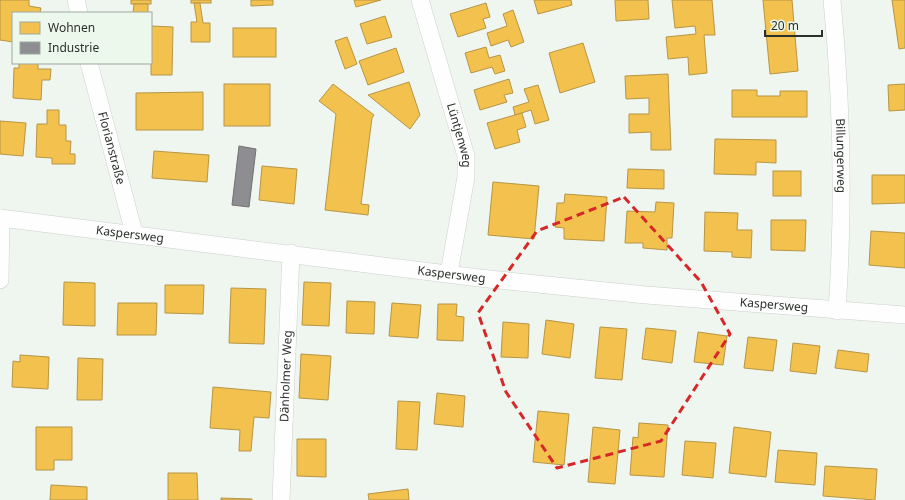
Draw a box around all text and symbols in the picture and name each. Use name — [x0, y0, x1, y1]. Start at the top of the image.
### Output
legend — [12, 12, 152, 64]
scale bar — [765, 12, 822, 38]
text: 20 m — [771, 17, 799, 34]
text: Wohnen — [48, 19, 95, 36]
text: Industrie — [48, 39, 99, 56]
street label: Lüntjenweg — [443, 101, 475, 168]
street label: Florianstraße — [94, 110, 130, 186]
street label: Billungerweg — [832, 118, 850, 193]
street label: Kaspersweg — [95, 221, 165, 246]
street label: Kaspersweg — [417, 261, 486, 287]
street label: Kaspersweg — [739, 293, 809, 315]
street label: Dänholmer Weg — [275, 330, 296, 422]

